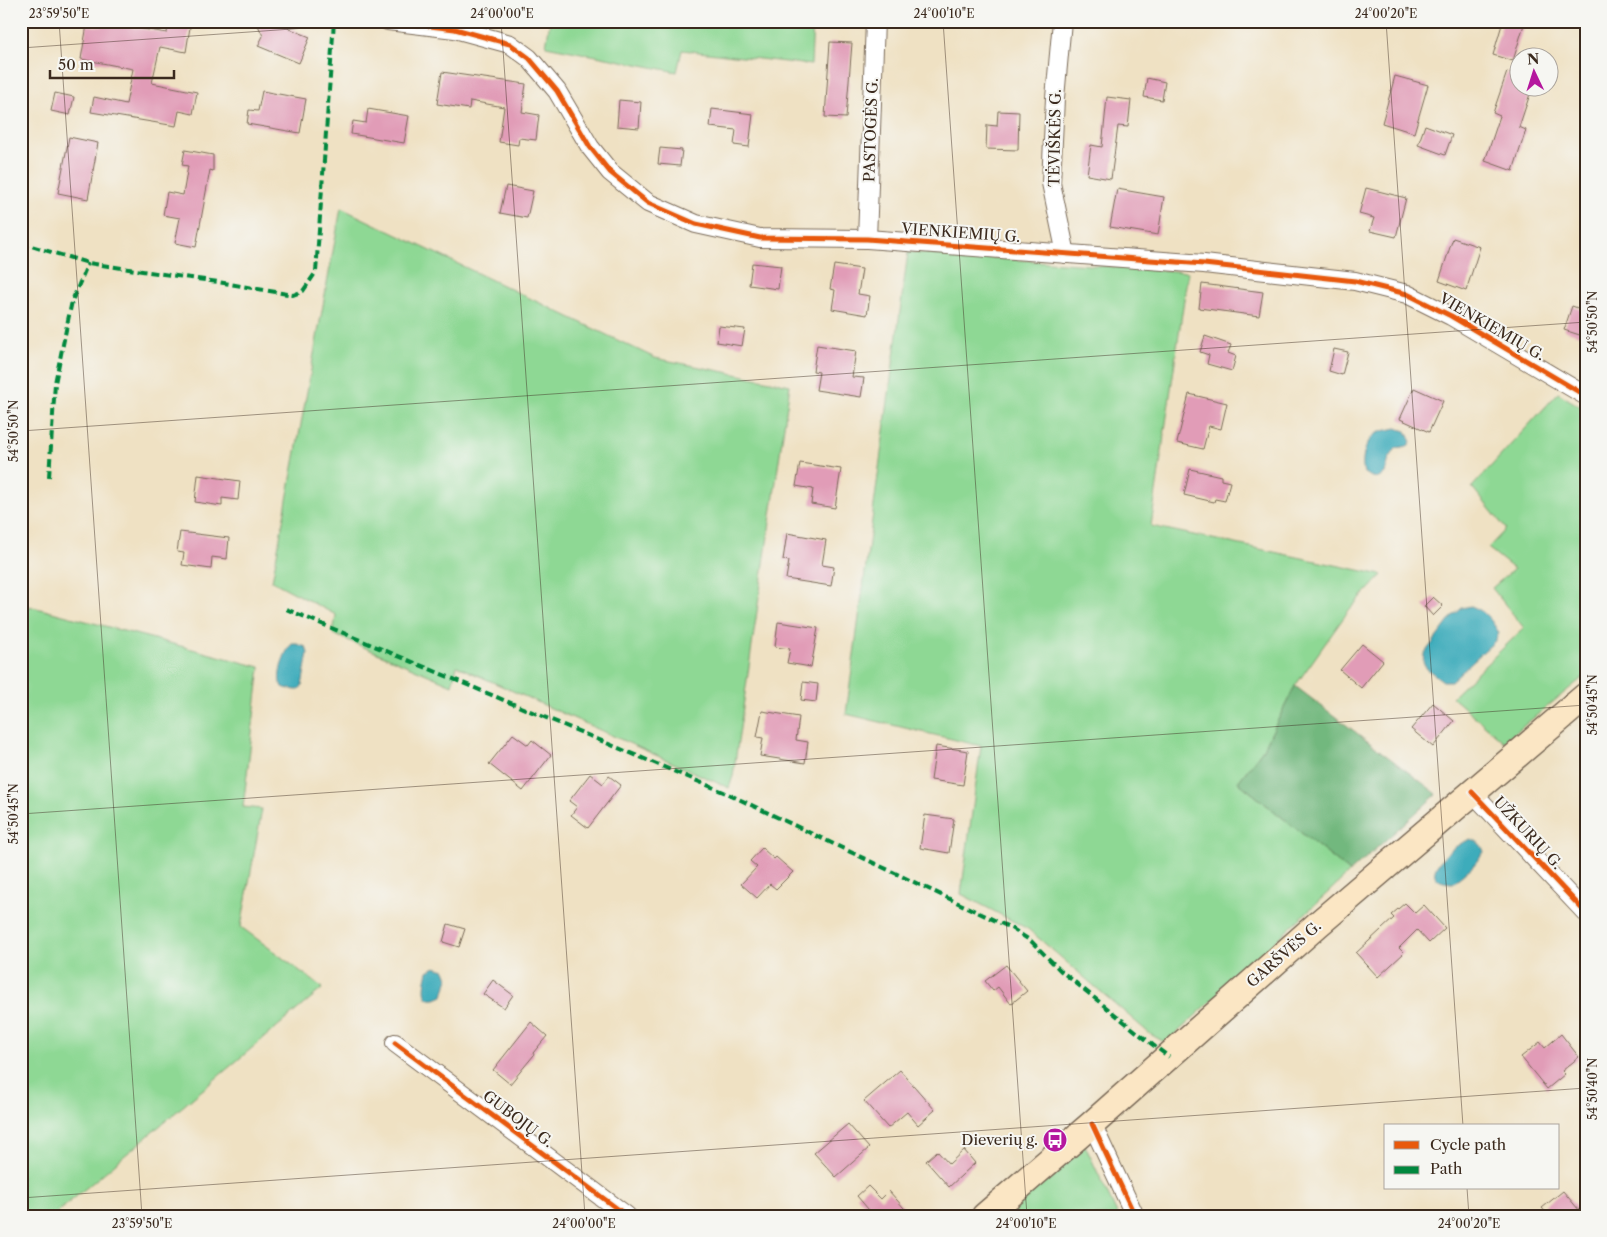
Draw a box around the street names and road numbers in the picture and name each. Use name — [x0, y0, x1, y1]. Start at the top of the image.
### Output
street label: PASTOGĖS G. — [859, 78, 882, 182]
street label: TĖVIŠKĖS G. — [1044, 89, 1065, 187]
street label: VIENKIEMIŲ G. — [900, 219, 1021, 246]
street label: VIENKIEMIŲ G. — [1435, 288, 1549, 365]
street label: UŽKURIŲ G. — [1490, 792, 1567, 873]
street label: GARŠVĖS G. — [1242, 916, 1325, 991]
street label: GUBOJŲ G. — [479, 1086, 557, 1151]

